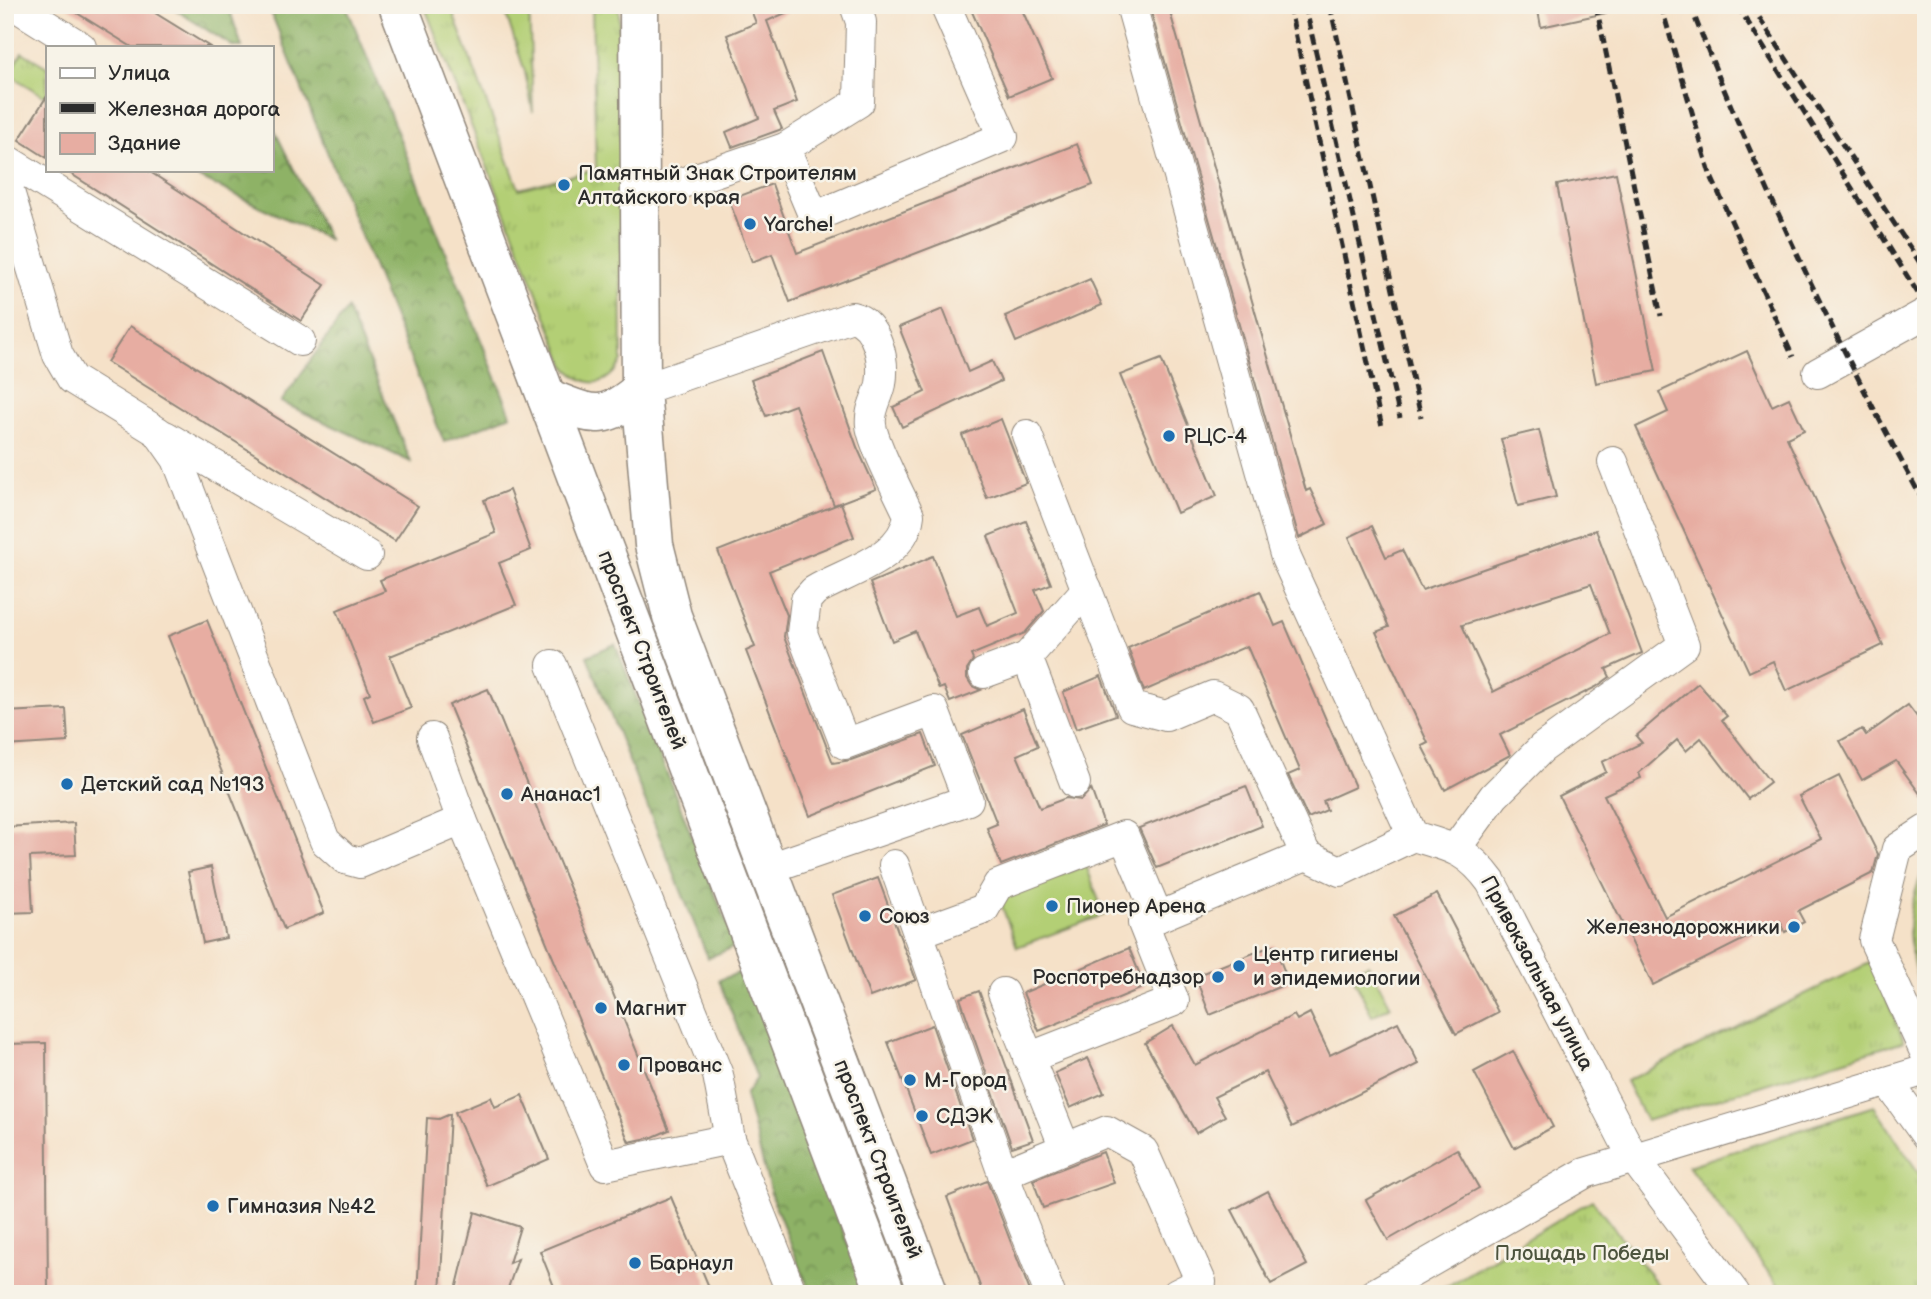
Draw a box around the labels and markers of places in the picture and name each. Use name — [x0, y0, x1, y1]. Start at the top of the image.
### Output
place label: Памятный Знак Строителям Алтайского края — [577, 161, 857, 210]
marker: Памятный Знак Строителям Алтайского края — [556, 177, 572, 193]
place label: Yarche! — [763, 212, 833, 237]
marker: Yarche! — [742, 216, 758, 232]
place label: РЦС-4 — [1183, 424, 1247, 449]
marker: РЦС-4 — [1161, 428, 1177, 444]
place label: Детский сад №193 — [81, 772, 265, 797]
marker: Детский сад №193 — [59, 776, 75, 792]
place label: Ананас1 — [520, 782, 601, 807]
marker: Ананас1 — [499, 786, 515, 802]
place label: Пионер Арена — [1066, 894, 1207, 919]
marker: Пионер Арена — [1044, 898, 1060, 914]
place label: Союз — [879, 904, 930, 929]
marker: Союз — [857, 908, 873, 924]
place label: Железнодорожники — [1587, 915, 1780, 940]
marker: Железнодорожники — [1786, 919, 1802, 935]
place label: Центр гигиены и эпидемиологии — [1253, 942, 1420, 991]
marker: Центр гигиены и эпидемиологии — [1231, 958, 1247, 974]
place label: Роспотребнадзор — [1032, 965, 1204, 990]
marker: Роспотребнадзор — [1210, 969, 1226, 985]
place label: Магнит — [615, 996, 687, 1021]
marker: Магнит — [593, 1000, 609, 1016]
place label: Прованс — [638, 1053, 722, 1078]
marker: Прованс — [616, 1057, 632, 1073]
place label: М-Город — [924, 1068, 1007, 1093]
marker: М-Город — [902, 1072, 918, 1088]
place label: СДЭК — [936, 1104, 993, 1129]
marker: СДЭК — [914, 1108, 930, 1124]
place label: Гимназия №42 — [227, 1194, 376, 1219]
marker: Гимназия №42 — [205, 1198, 221, 1214]
place label: Барнаул — [649, 1251, 734, 1276]
marker: Барнаул — [627, 1255, 643, 1271]

